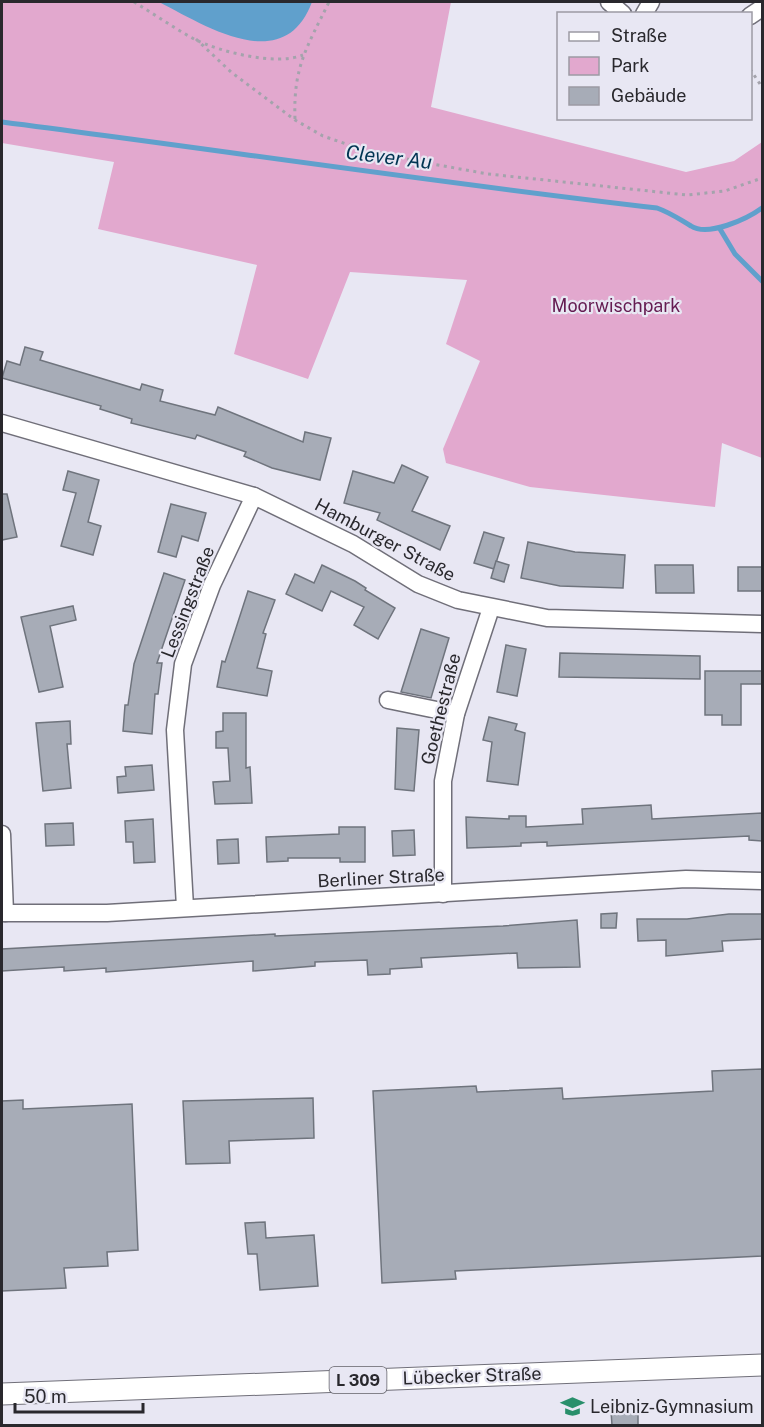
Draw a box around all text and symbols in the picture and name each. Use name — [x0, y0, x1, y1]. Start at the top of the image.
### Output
legend — [557, 12, 752, 120]
text: Straße — [611, 25, 667, 46]
text: Park — [611, 55, 649, 76]
text: Gebäude — [611, 85, 686, 106]
water label: Clever Au — [344, 140, 434, 174]
park label: Moorwischpark — [552, 295, 680, 316]
street label: Hamburger Straße — [311, 494, 459, 585]
street label: Lessingstraße — [157, 543, 218, 660]
street label: Goethestraße — [417, 651, 465, 767]
street label: Berliner Straße — [317, 864, 445, 891]
street label: Lübecker Straße — [402, 1363, 542, 1388]
road number: L 309 — [330, 1367, 386, 1393]
scale bar — [15, 1376, 142, 1414]
text: 50 m — [24, 1386, 67, 1407]
school or university icon: Leibniz-Gymnasium — [559, 1394, 585, 1420]
place label: Leibniz-Gymnasium — [590, 1396, 754, 1417]

